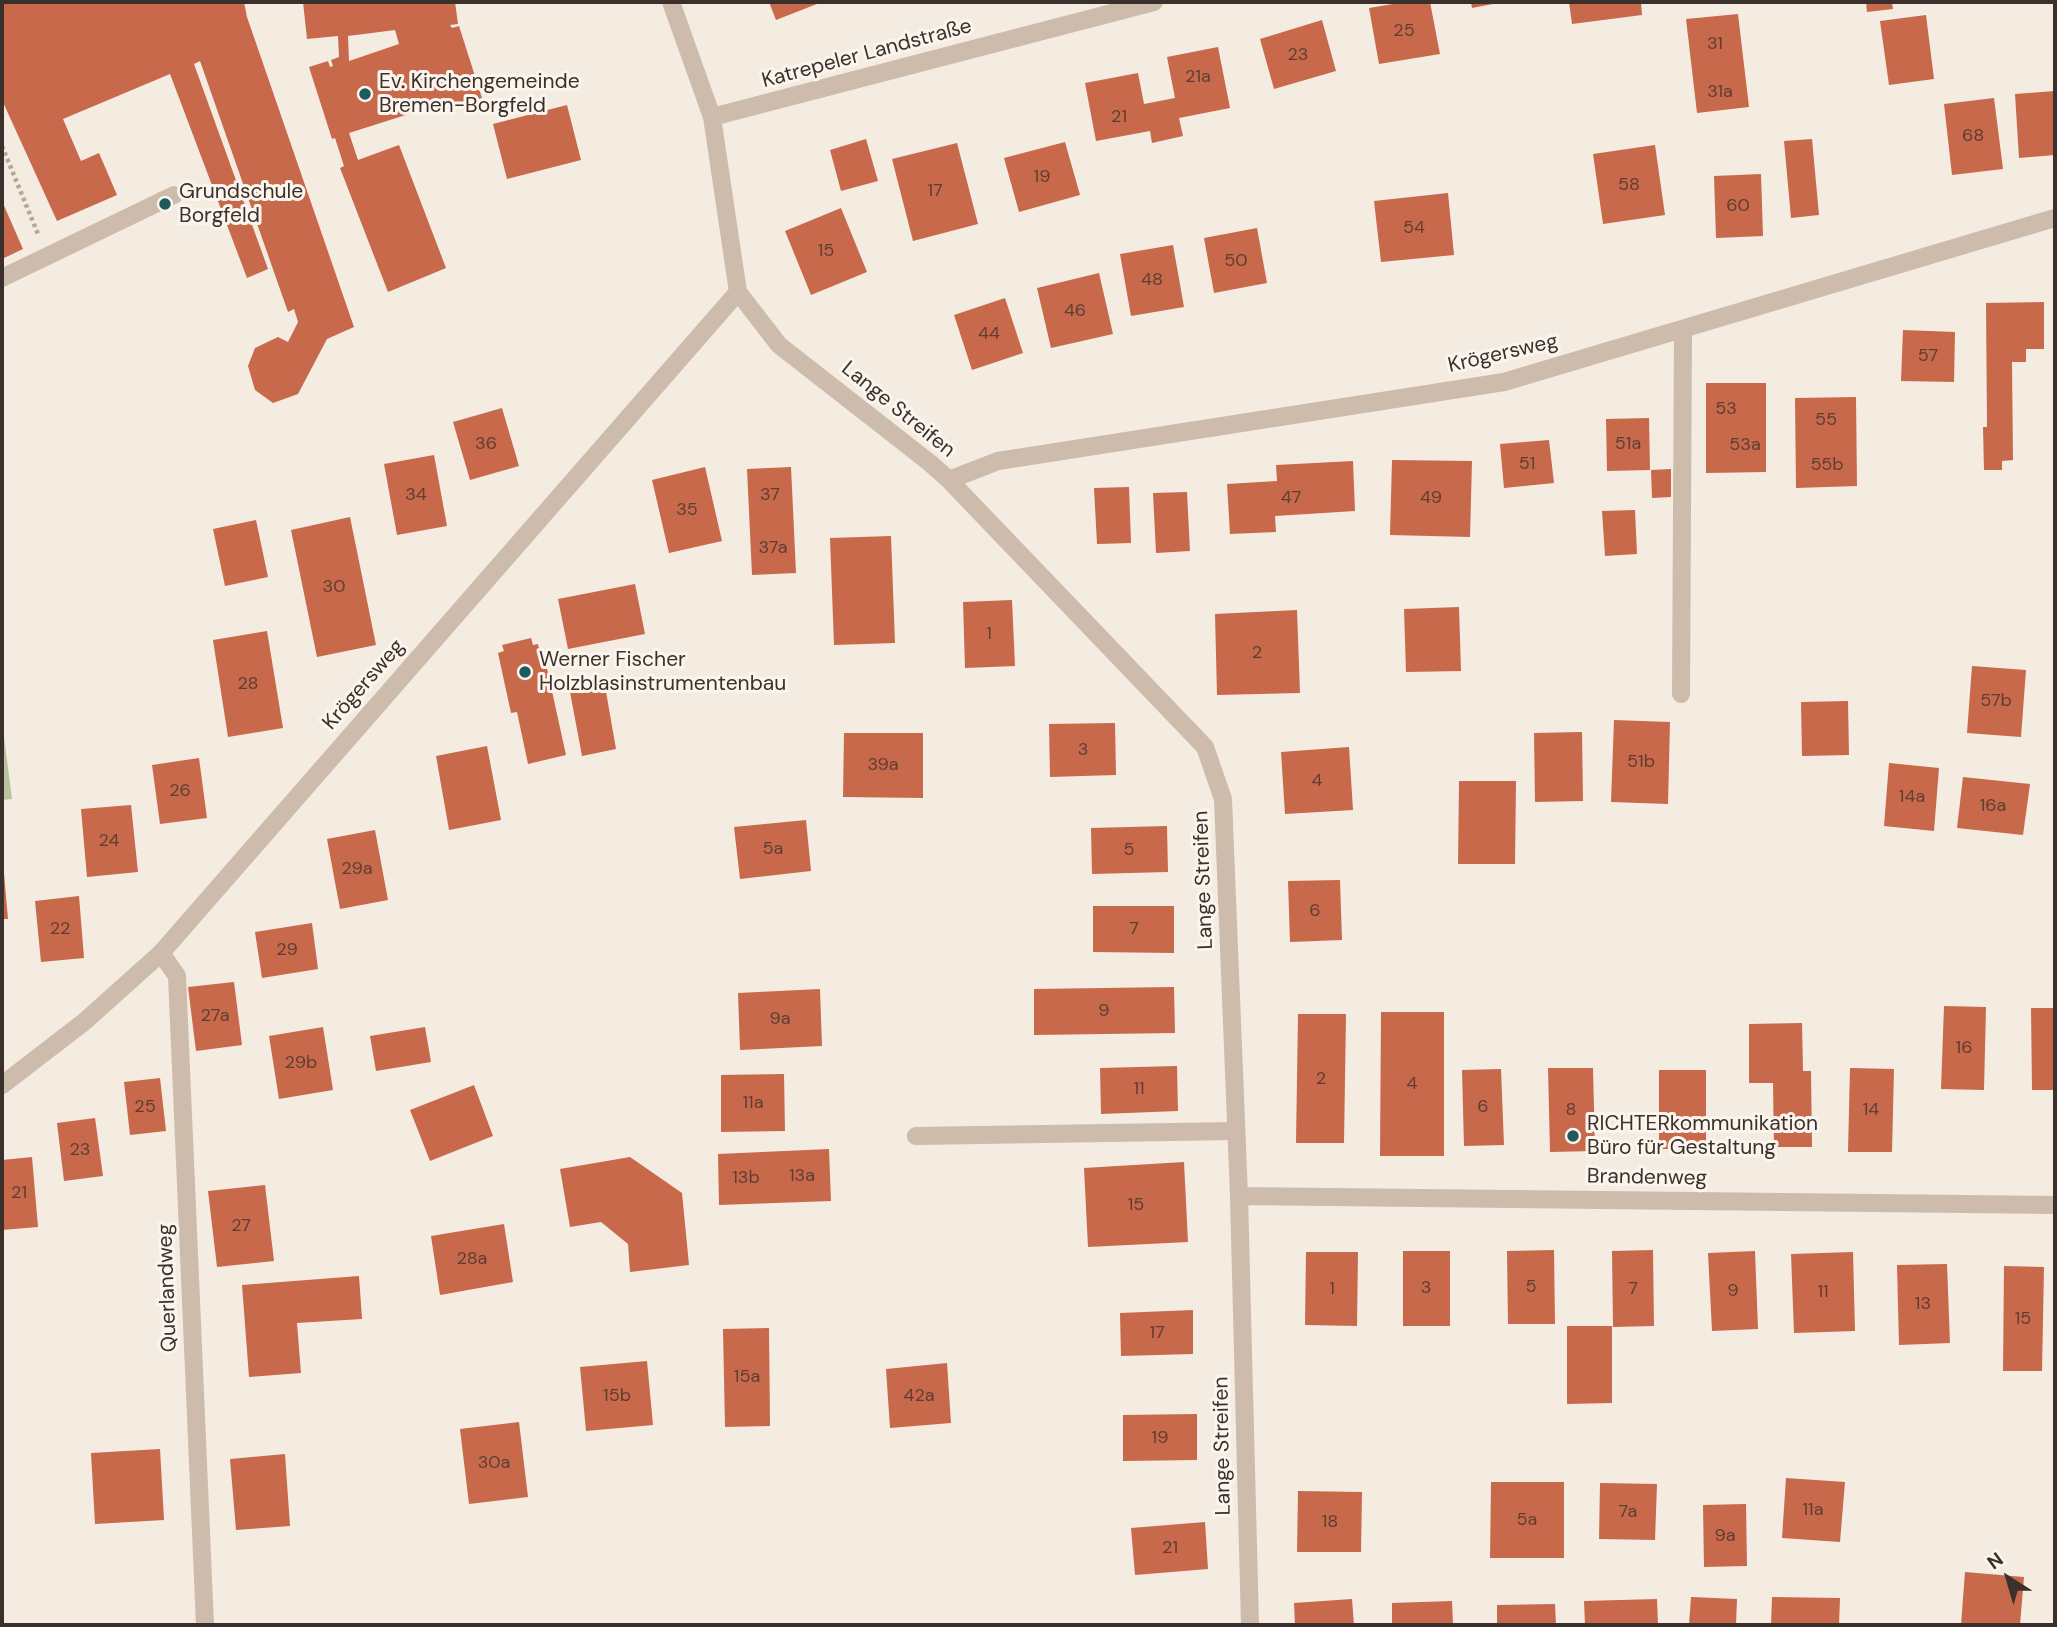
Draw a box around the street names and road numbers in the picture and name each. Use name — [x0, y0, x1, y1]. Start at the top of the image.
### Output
street label: Katrepeler Landstraße — [759, 14, 975, 94]
street label: Krögersweg — [1446, 329, 1560, 379]
street label: Lange Streifen — [836, 357, 960, 463]
street label: Krögersweg — [318, 634, 410, 736]
street label: Lange Streifen — [1189, 810, 1219, 950]
street label: Brandenweg — [1587, 1164, 1707, 1192]
street label: Querlandweg — [153, 1223, 183, 1353]
street label: Lange Streifen — [1209, 1376, 1237, 1516]

